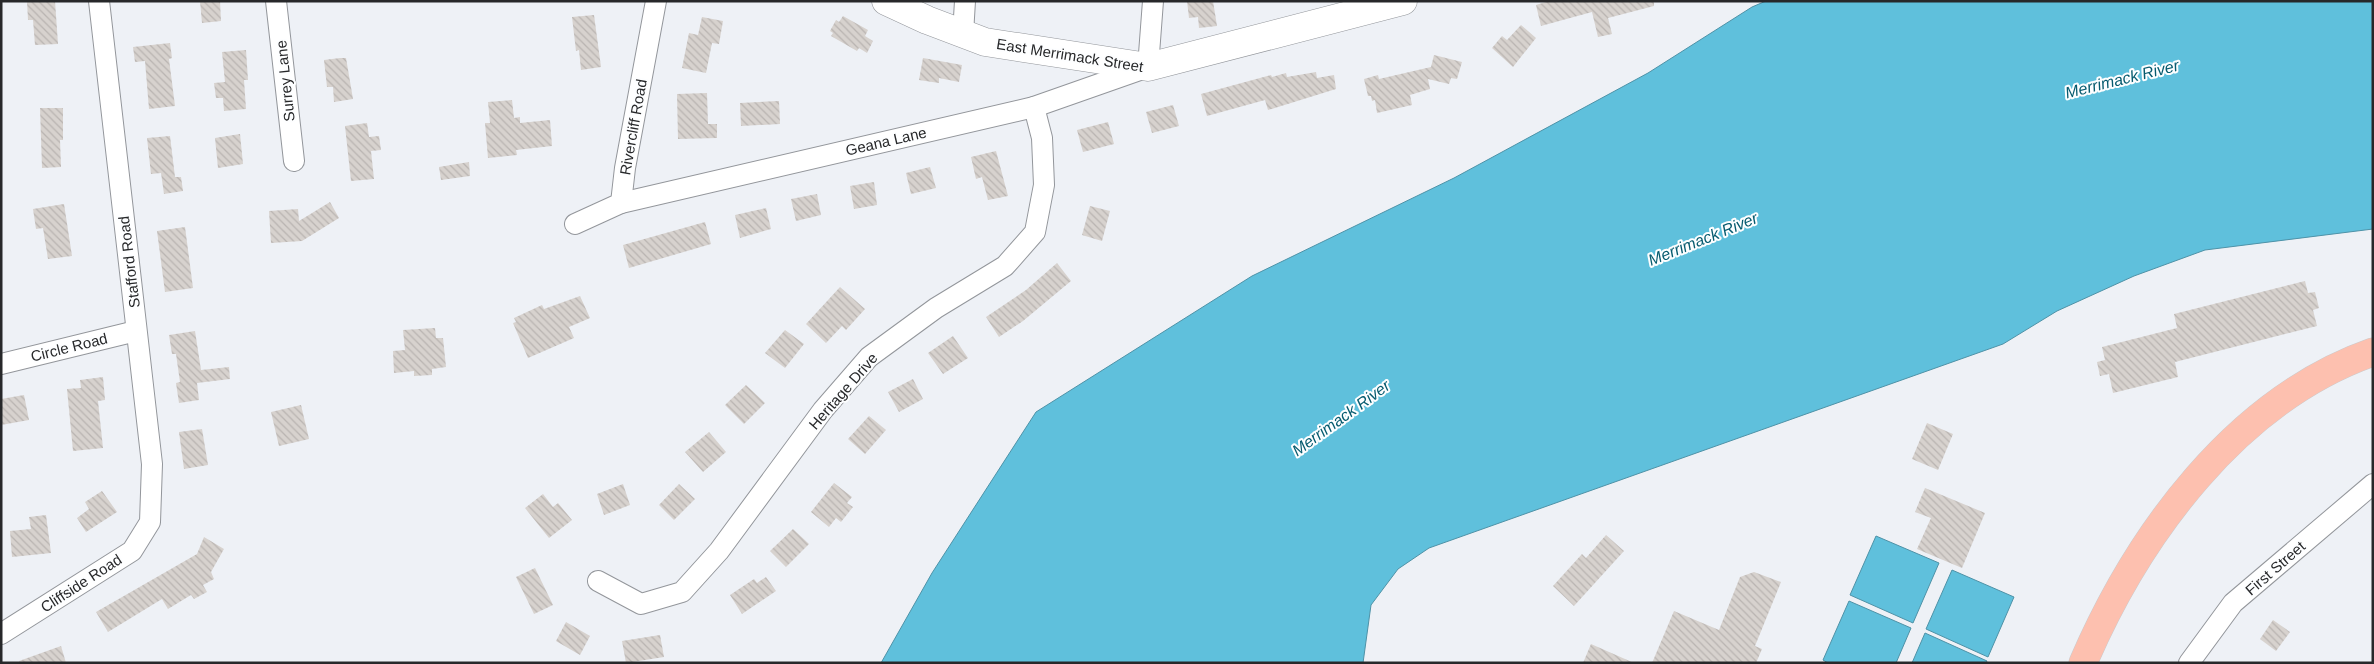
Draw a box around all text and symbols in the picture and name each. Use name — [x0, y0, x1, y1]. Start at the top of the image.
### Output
street label: East Merrimack Street — [995, 35, 1145, 75]
street label: Surrey Lane — [272, 39, 298, 123]
water label: Merrimack River — [2063, 57, 2181, 101]
street label: Rivercliff Road — [616, 78, 650, 176]
street label: Geana Lane — [844, 123, 928, 159]
water label: Merrimack River — [1646, 209, 1761, 269]
street label: Stafford Road — [115, 215, 143, 309]
street label: Circle Road — [29, 329, 109, 365]
street label: Heritage Drive — [805, 349, 881, 433]
water label: Merrimack River — [1289, 377, 1394, 459]
street label: First Street — [2242, 537, 2309, 598]
street label: Cliffside Road — [37, 551, 125, 615]

